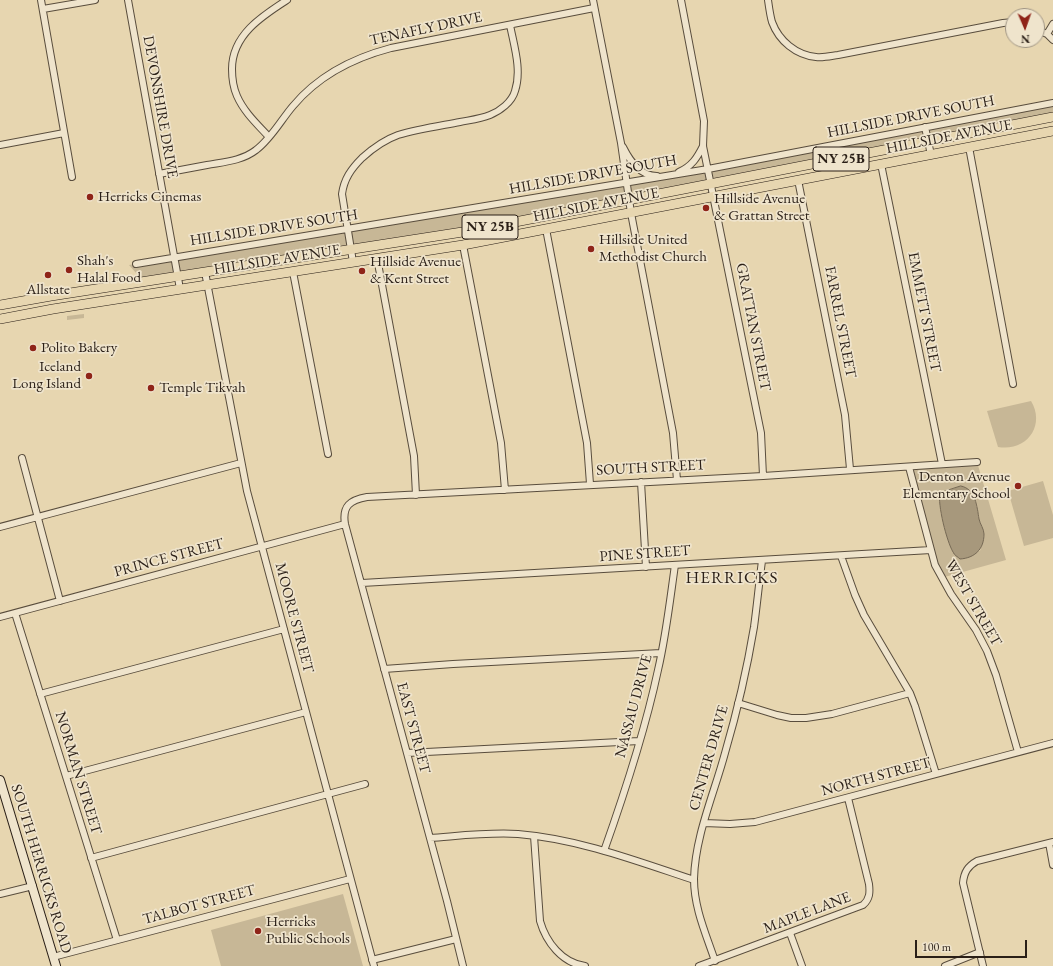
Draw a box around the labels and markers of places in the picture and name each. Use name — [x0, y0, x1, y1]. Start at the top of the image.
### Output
place label: Herricks Cinemas — [98, 188, 201, 206]
place label: Hillside Avenue & Grattan Street — [714, 190, 810, 225]
marker: Herricks Cinemas — [85, 192, 95, 202]
marker: Hillside Avenue & Grattan Street — [701, 203, 711, 213]
place label: Hillside United Methodist Church — [599, 231, 707, 266]
marker: Hillside United Methodist Church — [586, 244, 596, 254]
place label: Shah's Halal Food — [77, 252, 141, 287]
place label: Hillside Avenue & Kent Street — [370, 253, 461, 288]
marker: Shah's Halal Food — [64, 265, 74, 275]
marker: Hillside Avenue & Kent Street — [357, 266, 367, 276]
marker: Allstate — [43, 270, 53, 280]
place label: Allstate — [26, 281, 70, 299]
place label: Polito Bakery — [41, 339, 117, 357]
marker: Polito Bakery — [28, 343, 38, 353]
place label: Iceland Long Island — [12, 358, 81, 393]
marker: Iceland Long Island — [84, 371, 94, 381]
place label: Temple Tikvah — [159, 379, 246, 397]
marker: Temple Tikvah — [146, 383, 156, 393]
place label: Denton Avenue Elementary School — [902, 468, 1010, 503]
marker: Denton Avenue Elementary School — [1013, 481, 1023, 491]
place label: Herricks Public Schools — [266, 913, 350, 948]
marker: Herricks Public Schools — [253, 926, 263, 936]

